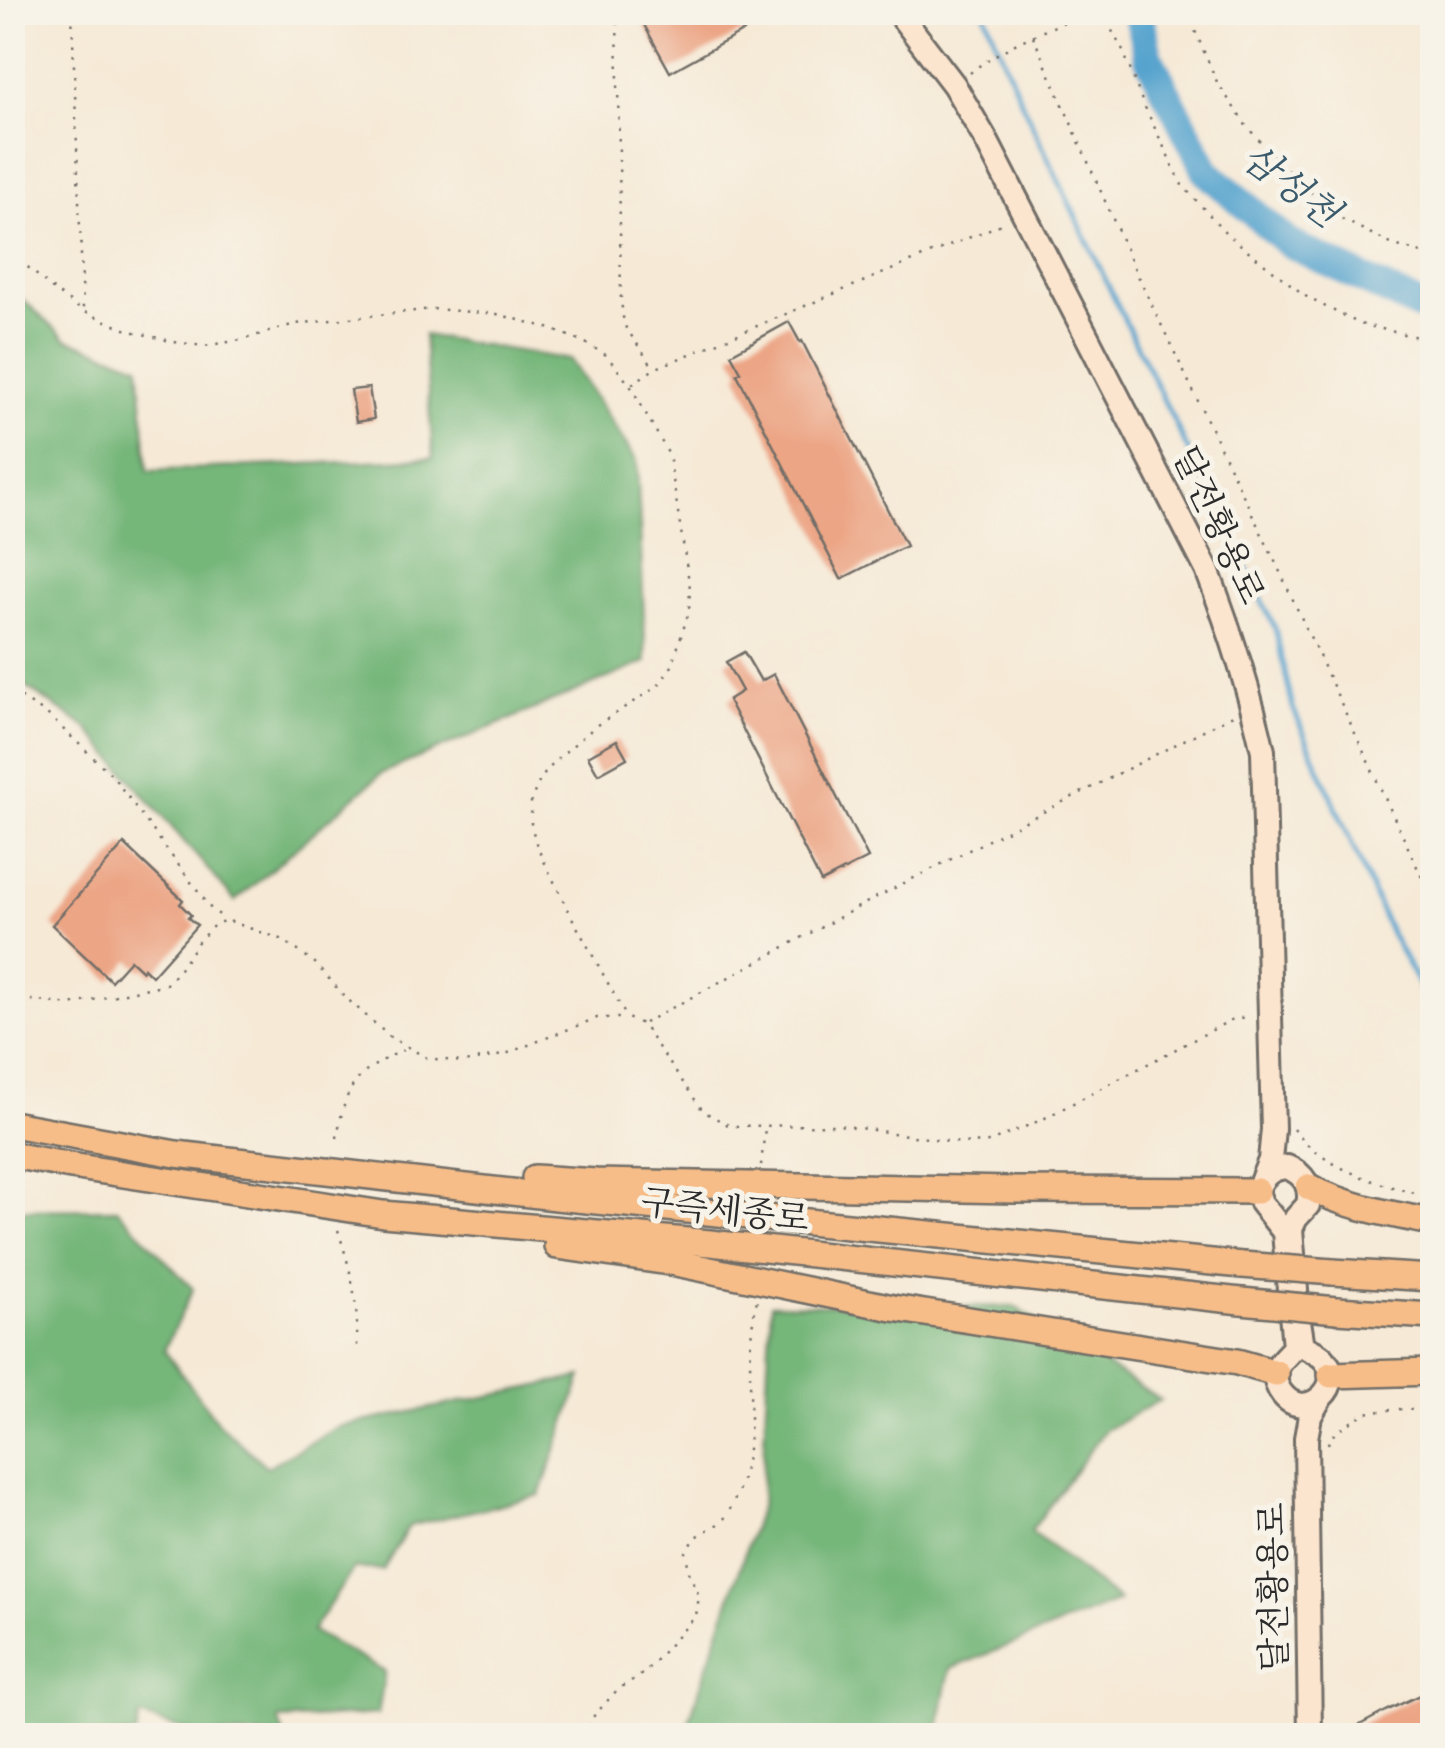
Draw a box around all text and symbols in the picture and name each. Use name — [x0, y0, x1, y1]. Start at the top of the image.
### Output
water label: 삼성천 — [1229, 133, 1351, 243]
street label: 달전황용로 — [1159, 440, 1274, 613]
street label: 구즉세종로 — [638, 1180, 811, 1246]
street label: 달전황용로 — [1251, 1502, 1301, 1672]

